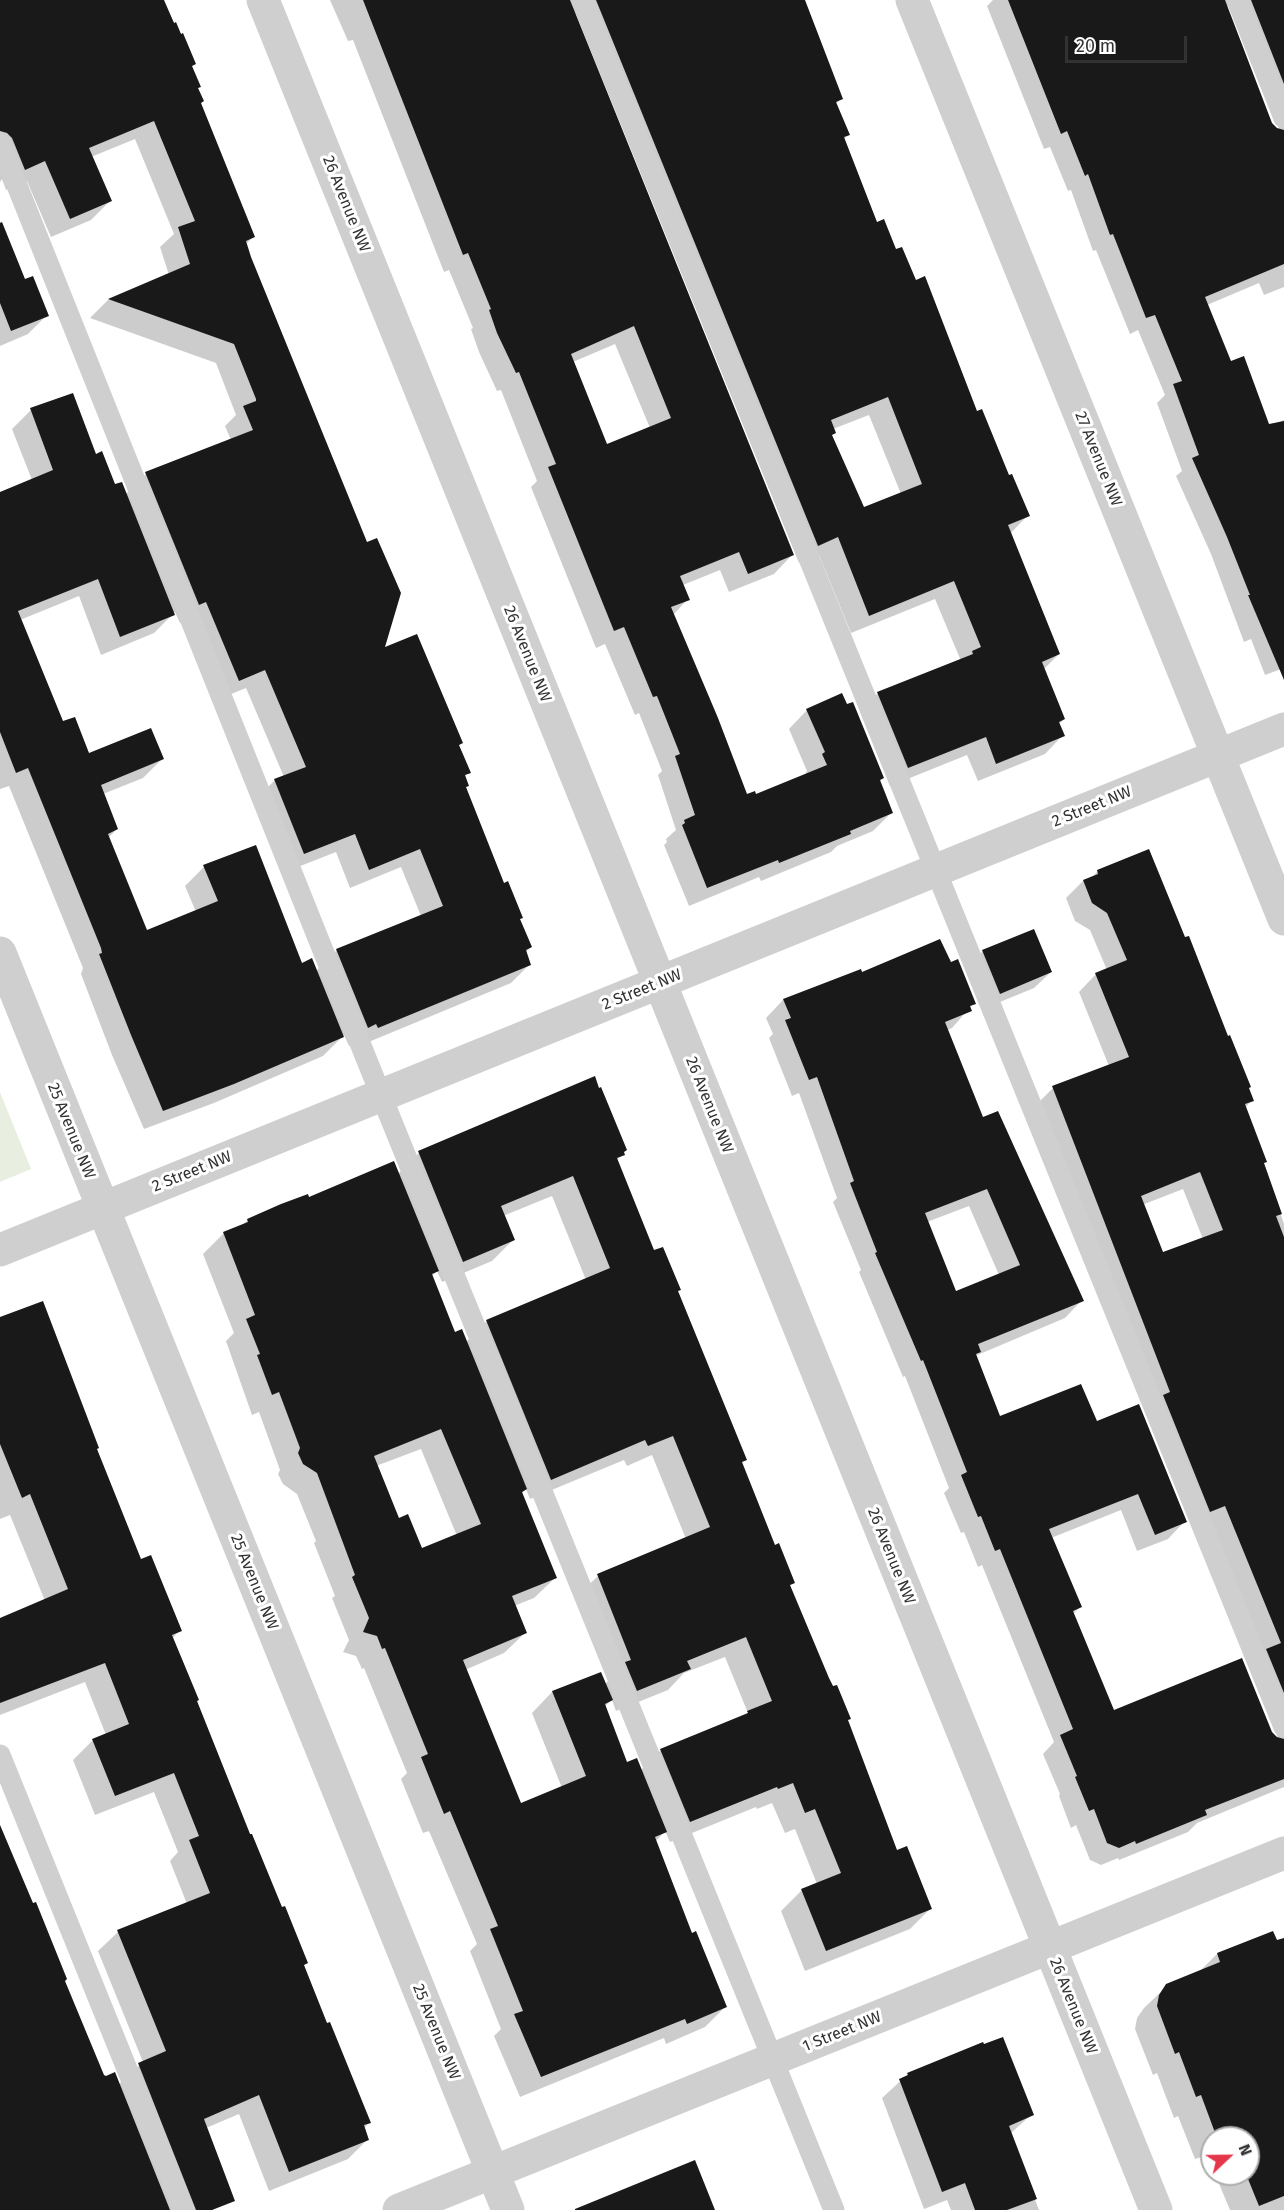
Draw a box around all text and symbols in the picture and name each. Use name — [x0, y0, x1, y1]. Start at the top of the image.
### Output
scale bar — [1068, 24, 1190, 62]
text: 20 m — [1076, 35, 1115, 57]
street label: 26 Avenue NW — [318, 153, 374, 255]
street label: 27 Avenue NW — [1070, 409, 1126, 509]
street label: 26 Avenue NW — [499, 603, 555, 705]
street label: 2 Street NW — [1049, 782, 1135, 832]
street label: 2 Street NW — [599, 965, 685, 1015]
street label: 26 Avenue NW — [681, 1054, 737, 1156]
street label: 25 Avenue NW — [43, 1080, 99, 1182]
street label: 2 Street NW — [149, 1147, 235, 1197]
street label: 26 Avenue NW — [863, 1505, 919, 1607]
street label: 25 Avenue NW — [226, 1531, 282, 1633]
street label: 26 Avenue NW — [1045, 1955, 1101, 2057]
street label: 25 Avenue NW — [408, 1981, 464, 2083]
street label: 1 Street NW — [800, 2008, 884, 2056]
north arrow — [1200, 2126, 1260, 2186]
text: N — [1235, 2141, 1256, 2158]

